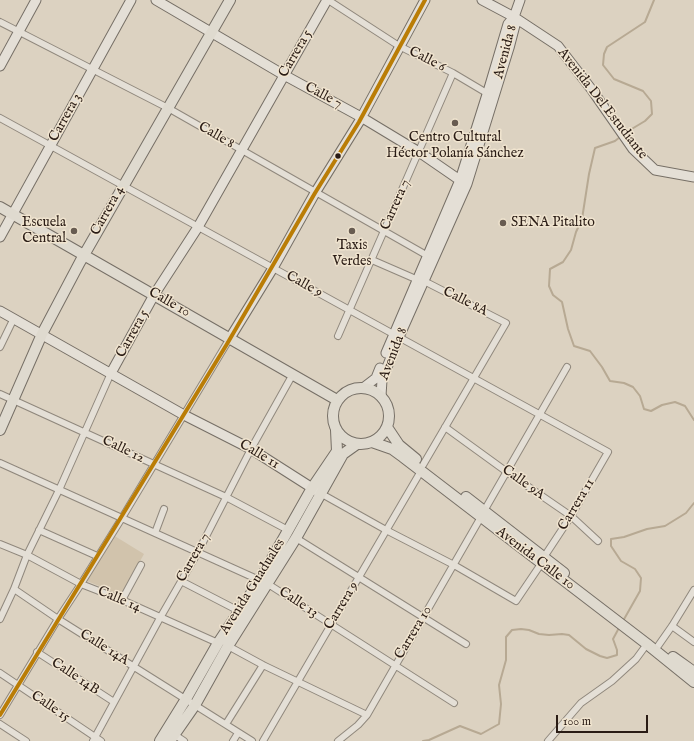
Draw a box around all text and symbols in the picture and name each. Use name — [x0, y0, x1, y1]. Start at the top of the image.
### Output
street label: Avenida 8 — [491, 23, 521, 81]
street label: Carrera 5 — [276, 27, 316, 81]
street label: Calle 6 — [406, 44, 448, 76]
street label: Avenida Del Estudiante — [553, 45, 651, 163]
street label: Calle 7 — [302, 79, 344, 113]
street label: Carrera 3 — [46, 91, 86, 145]
marker: Centro Cultural Héctor Polanía Sánchez — [450, 118, 460, 128]
street label: Calle 8 — [195, 119, 237, 153]
place label: Centro Cultural Héctor Polanía Sánchez — [386, 130, 524, 162]
unlabelled marker — [333, 151, 343, 161]
street label: Carrera 7 — [377, 177, 415, 233]
street label: Carrera 4 — [88, 183, 128, 239]
place label: Escuela Central — [22, 215, 66, 248]
place label: SENA Pitalito — [511, 215, 595, 231]
marker: SENA Pitalito — [498, 218, 508, 228]
marker: Escuela Central — [69, 226, 79, 236]
marker: Taxis Verdes — [347, 226, 357, 236]
place label: Taxis Verdes — [333, 238, 371, 270]
street label: Calle 9 — [283, 268, 325, 302]
street label: Calle 10 — [145, 284, 193, 322]
street label: Calle 8A — [440, 284, 490, 320]
street label: Carrera 5 — [113, 307, 153, 361]
street label: Avenida 8 — [376, 325, 412, 383]
street label: Calle 12 — [99, 433, 147, 467]
street label: Calle 11 — [236, 437, 282, 473]
street label: Calle 9A — [498, 462, 548, 504]
street label: Carrera 11 — [555, 476, 599, 534]
street label: Avenida Calle 10 — [492, 524, 578, 594]
street label: Carrera 7 — [174, 531, 214, 585]
street label: Avenida Guaduales — [217, 536, 289, 638]
street label: Carrera 9 — [321, 579, 363, 633]
street label: Calle 14 — [95, 583, 143, 617]
street label: Calle 13 — [275, 584, 321, 622]
street label: Carrera 10 — [392, 603, 436, 663]
street label: Calle 14A — [76, 626, 132, 670]
street label: Calle 14B — [48, 655, 102, 699]
street label: Calle 15 — [27, 688, 73, 726]
scale bar — [558, 707, 650, 733]
text: 100 m — [563, 714, 591, 729]

